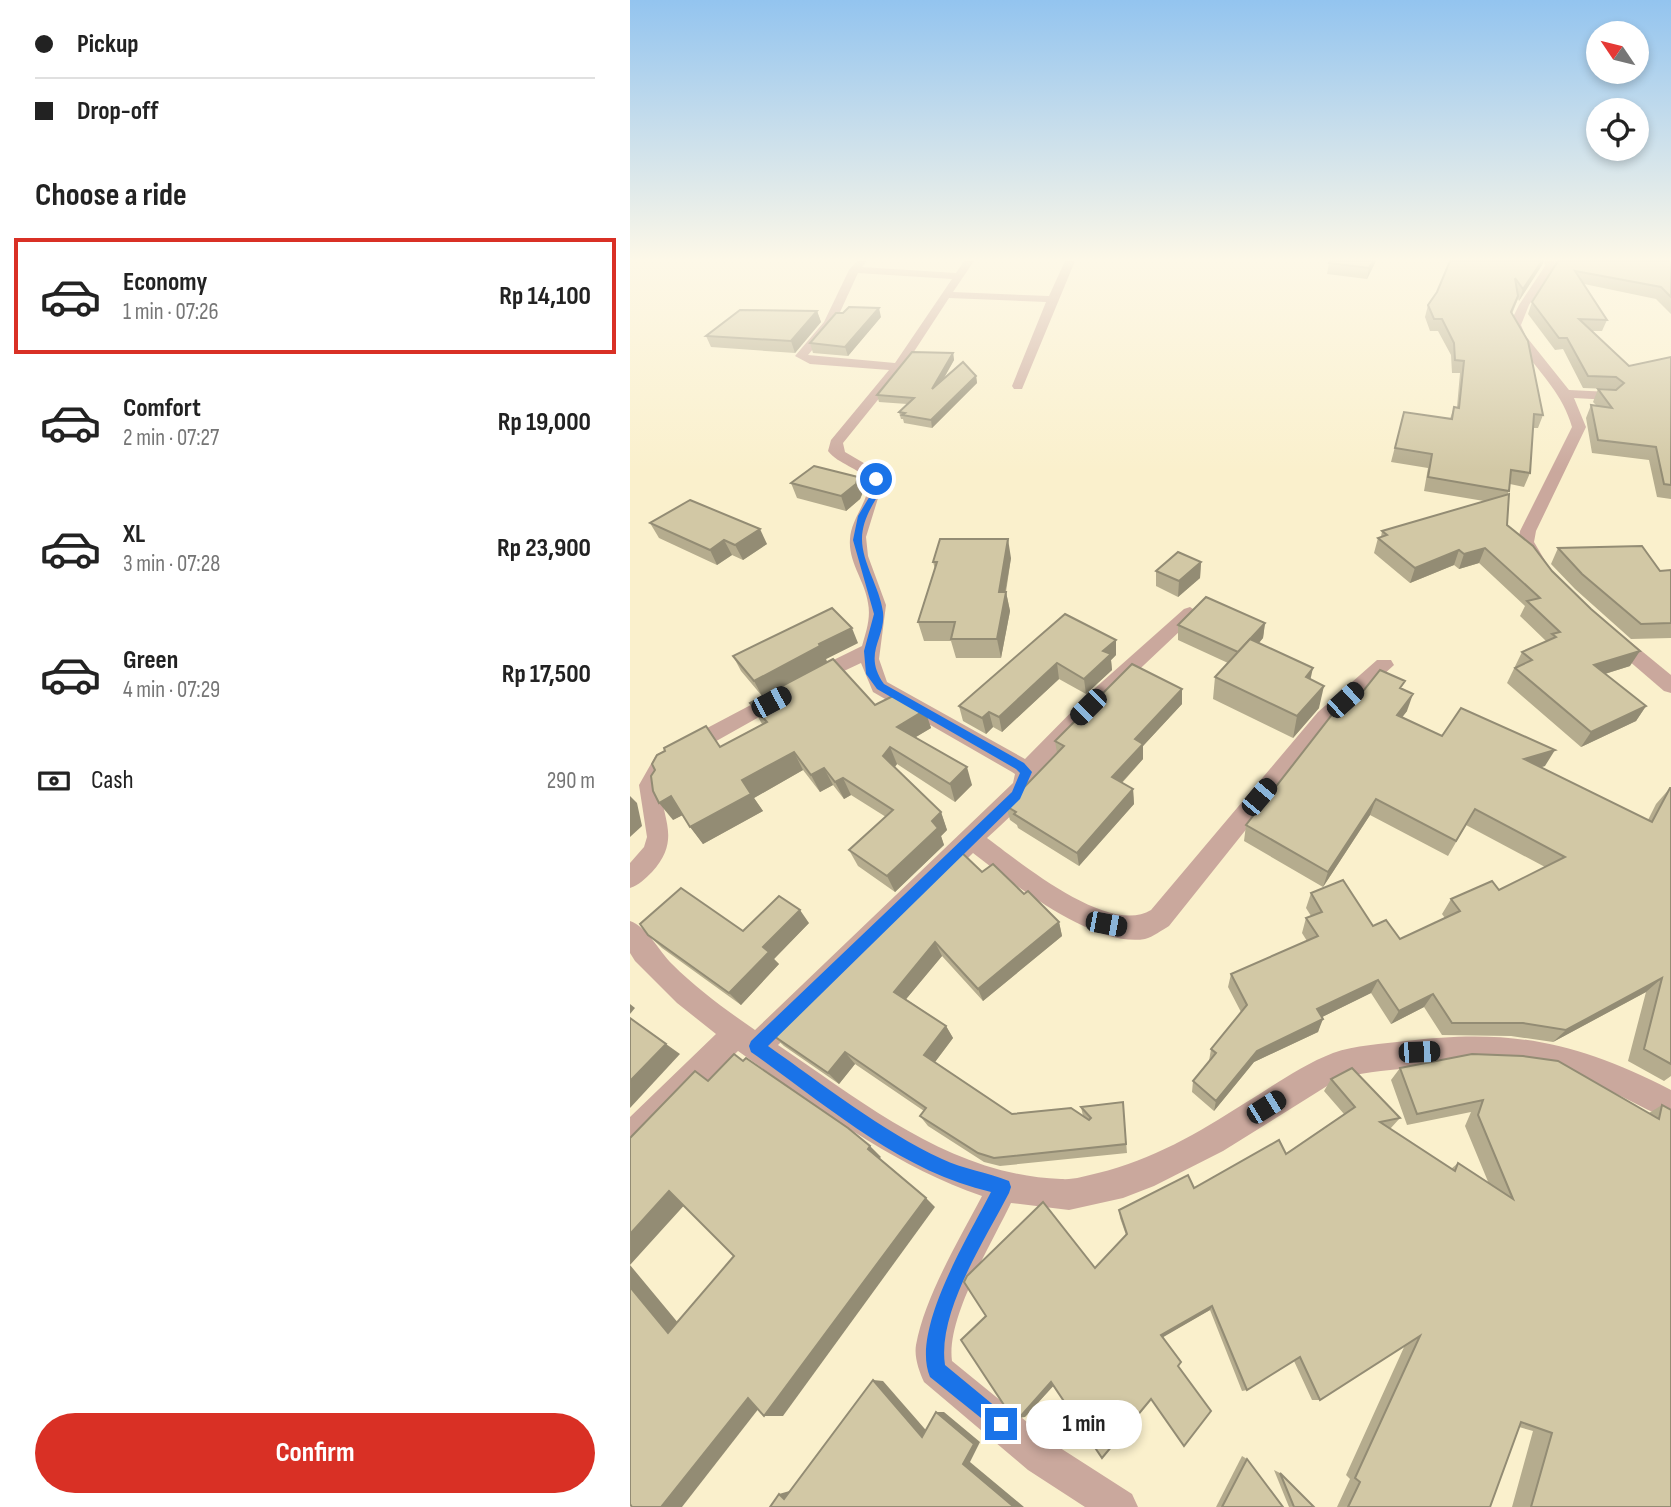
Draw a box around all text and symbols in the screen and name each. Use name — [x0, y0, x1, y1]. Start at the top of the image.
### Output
north arrow — [1586, 21, 1648, 84]
map controls — [1586, 21, 1649, 161]
text: Pickup — [77, 29, 139, 60]
text: Drop-off — [77, 96, 158, 127]
button: locate — [1586, 98, 1649, 161]
text: Choose a ride — [35, 176, 187, 215]
icon: car — [39, 265, 102, 328]
text: Economy — [123, 267, 207, 298]
text: Rp 14,100 — [499, 281, 591, 312]
text: 1 min · 07:26 — [123, 298, 219, 326]
icon: car — [39, 391, 102, 454]
text: Comfort — [123, 393, 201, 424]
text: Rp 19,000 — [498, 407, 591, 438]
text: 2 min · 07:27 — [123, 424, 219, 452]
route start — [860, 463, 892, 495]
icon: car — [39, 517, 102, 580]
text: XL — [123, 519, 145, 550]
text: Rp 23,900 — [497, 533, 591, 564]
text: 3 min · 07:28 — [123, 550, 220, 578]
icon: car — [39, 643, 102, 706]
text: Green — [123, 645, 178, 676]
text: Rp 17,500 — [502, 659, 591, 690]
text: 4 min · 07:29 — [123, 676, 220, 704]
car — [1323, 678, 1368, 722]
car — [748, 683, 795, 721]
car — [1066, 685, 1111, 729]
icon: cash — [35, 762, 73, 800]
text: Cash — [91, 765, 134, 796]
text: 290 m — [547, 767, 595, 795]
car — [1238, 774, 1281, 820]
car — [1084, 910, 1129, 938]
car — [1398, 1041, 1441, 1063]
car — [1243, 1087, 1290, 1127]
callout: 1 min — [1026, 1400, 1141, 1448]
route end — [985, 1408, 1017, 1440]
text: 1 min — [1063, 1410, 1105, 1438]
button: Confirm — [35, 1413, 595, 1493]

